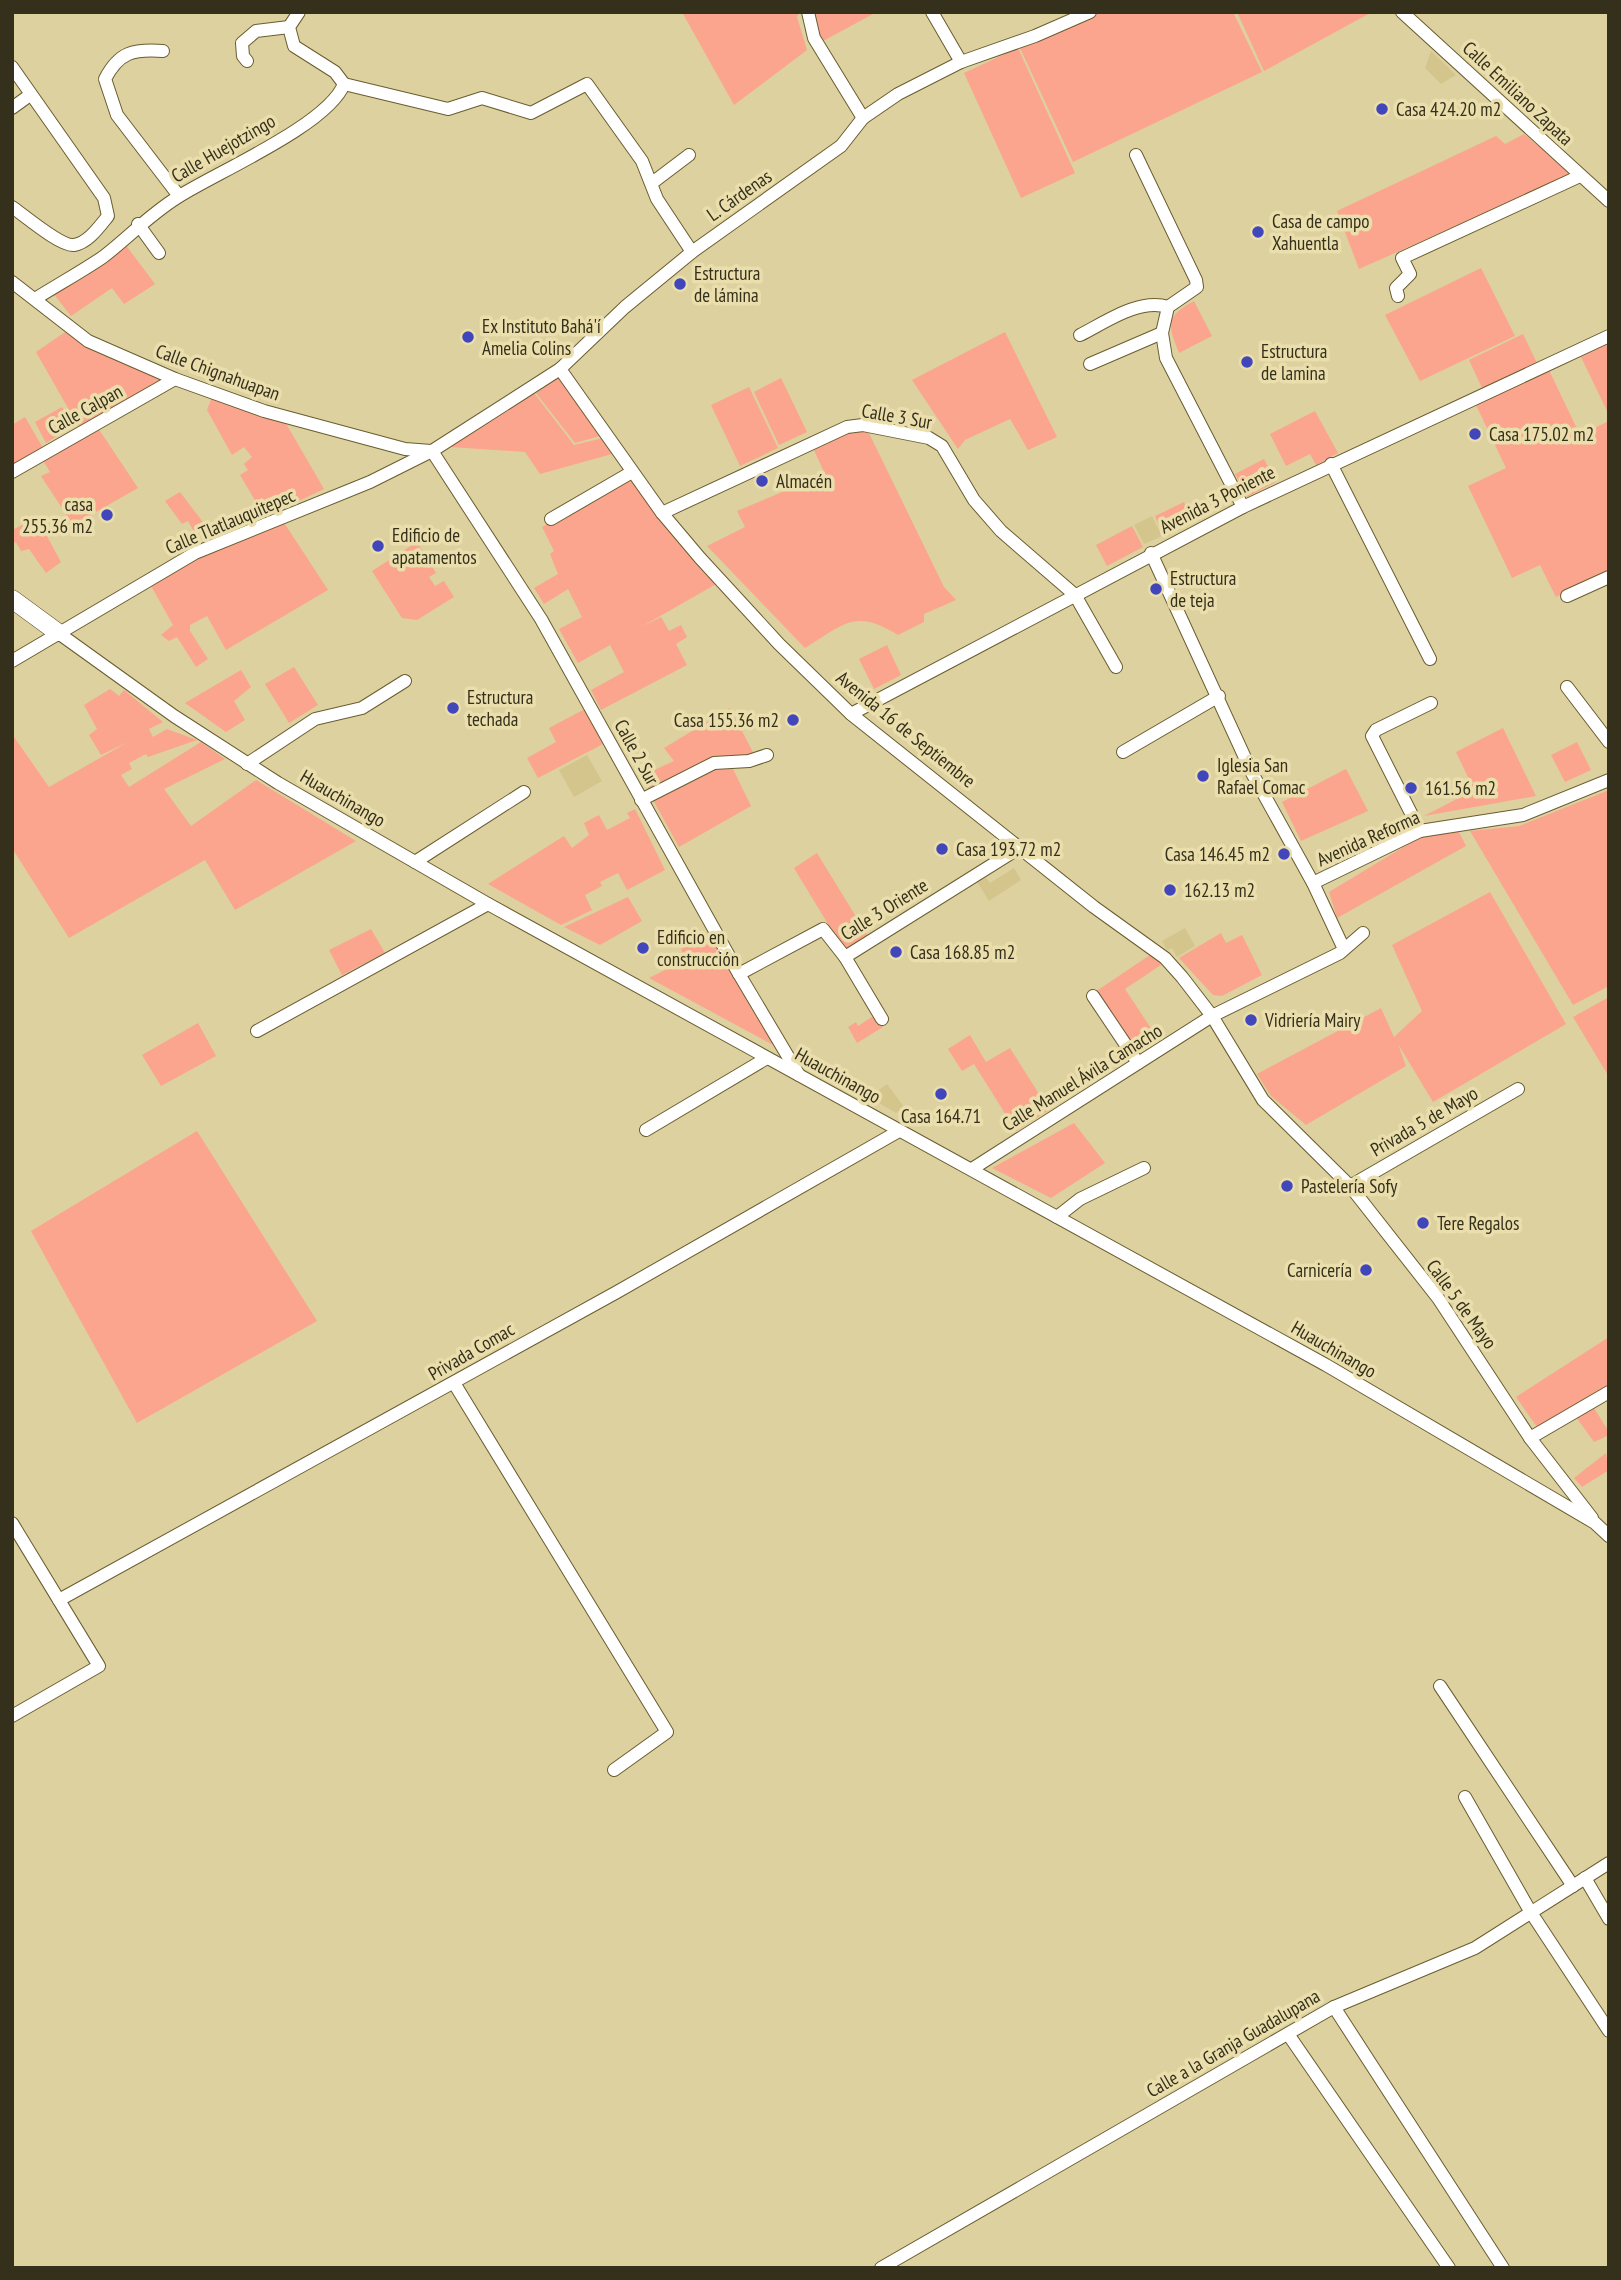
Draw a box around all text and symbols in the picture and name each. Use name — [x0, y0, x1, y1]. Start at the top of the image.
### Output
street label: Calle Emiliano Zapata — [1458, 36, 1578, 150]
place label: Casa 424.20 m2 — [1396, 97, 1501, 121]
marker: Casa 424.20 m2 — [1374, 101, 1390, 117]
street label: Calle Huejotzingo — [167, 109, 279, 187]
street label: L. Cárdenas — [702, 164, 776, 226]
place label: Casa de campo Xahuentla — [1272, 209, 1369, 255]
marker: Casa de campo Xahuentla — [1250, 224, 1266, 240]
place label: Estructura de lámina — [694, 261, 760, 307]
marker: Estructura de lámina — [672, 276, 688, 292]
place label: Ex Instituto Bahá'í Amelia Colins — [482, 314, 601, 360]
marker: Ex Instituto Bahá'í Amelia Colins — [460, 329, 476, 345]
street label: Calle Chignahuapan — [153, 338, 283, 406]
place label: Estructura de lamina — [1261, 339, 1327, 385]
marker: Estructura de lamina — [1239, 354, 1255, 370]
street label: Calle Calpan — [44, 379, 126, 439]
street label: Calle 3 Sur — [860, 398, 935, 434]
place label: Casa 175.02 m2 — [1489, 422, 1594, 446]
marker: Casa 175.02 m2 — [1467, 426, 1483, 442]
street label: Avenida 3 Poniente — [1155, 460, 1279, 538]
place label: Almacén — [776, 469, 832, 493]
marker: Almacén — [754, 473, 770, 489]
street label: Calle Tlatlauquitepec — [162, 483, 299, 559]
place label: casa 255.36 m2 — [22, 492, 93, 538]
marker: casa 255.36 m2 — [99, 507, 115, 523]
place label: Edificio de apatamentos — [392, 523, 477, 569]
marker: Edificio de apatamentos — [370, 538, 386, 554]
place label: Estructura de teja — [1170, 566, 1236, 612]
marker: Estructura de teja — [1148, 581, 1164, 597]
street label: Avenida 16 de Septiembre — [832, 665, 981, 793]
place label: Estructura techada — [467, 685, 533, 731]
marker: Estructura techada — [445, 700, 461, 716]
place label: Casa 155.36 m2 — [674, 708, 779, 732]
marker: Casa 155.36 m2 — [785, 712, 801, 728]
street label: Calle 2 Sur — [609, 715, 665, 790]
place label: Iglesia San Rafael Comac — [1217, 753, 1306, 799]
street label: Huauchinango — [296, 764, 390, 832]
marker: Iglesia San Rafael Comac — [1195, 768, 1211, 784]
place label: 161.56 m2 — [1425, 776, 1496, 800]
marker: 161.56 m2 — [1403, 780, 1419, 796]
street label: Avenida Reforma — [1313, 805, 1423, 871]
place label: Casa 193.72 m2 — [956, 837, 1061, 861]
marker: Casa 193.72 m2 — [934, 841, 950, 857]
place label: Casa 146.45 m2 — [1165, 842, 1270, 866]
marker: Casa 146.45 m2 — [1276, 846, 1292, 862]
street label: Calle 3 Oriente — [836, 873, 932, 945]
place label: 162.13 m2 — [1184, 878, 1255, 902]
marker: 162.13 m2 — [1162, 882, 1178, 898]
place label: Edificio en construcción — [657, 925, 739, 971]
marker: Edificio en construcción — [635, 940, 651, 956]
place label: Casa 168.85 m2 — [910, 940, 1015, 964]
marker: Casa 168.85 m2 — [888, 944, 904, 960]
place label: Vidriería Mairy — [1264, 1008, 1361, 1032]
marker: Vidriería Mairy — [1243, 1012, 1259, 1028]
street label: Calle Manuel Ávila Camacho — [998, 1018, 1166, 1136]
street label: Huauchinango — [791, 1042, 885, 1108]
street label: Privada 5 de Mayo — [1366, 1081, 1482, 1161]
marker: Casa 164.71 — [933, 1086, 949, 1102]
place label: Casa 164.71 — [901, 1104, 981, 1128]
place label: Pastelería Sofy — [1301, 1174, 1398, 1198]
marker: Pastelería Sofy — [1279, 1178, 1295, 1194]
place label: Tere Regalos — [1437, 1211, 1519, 1235]
marker: Tere Regalos — [1415, 1215, 1431, 1231]
street label: Calle 5 de Mayo — [1422, 1255, 1502, 1353]
place label: Carnicería — [1287, 1258, 1352, 1282]
marker: Carnicería — [1358, 1262, 1374, 1278]
street label: Huauchinango — [1287, 1315, 1381, 1383]
street label: Privada Comac — [424, 1317, 518, 1385]
street label: Calle a la Granja Guadalupana — [1142, 1984, 1324, 2102]

